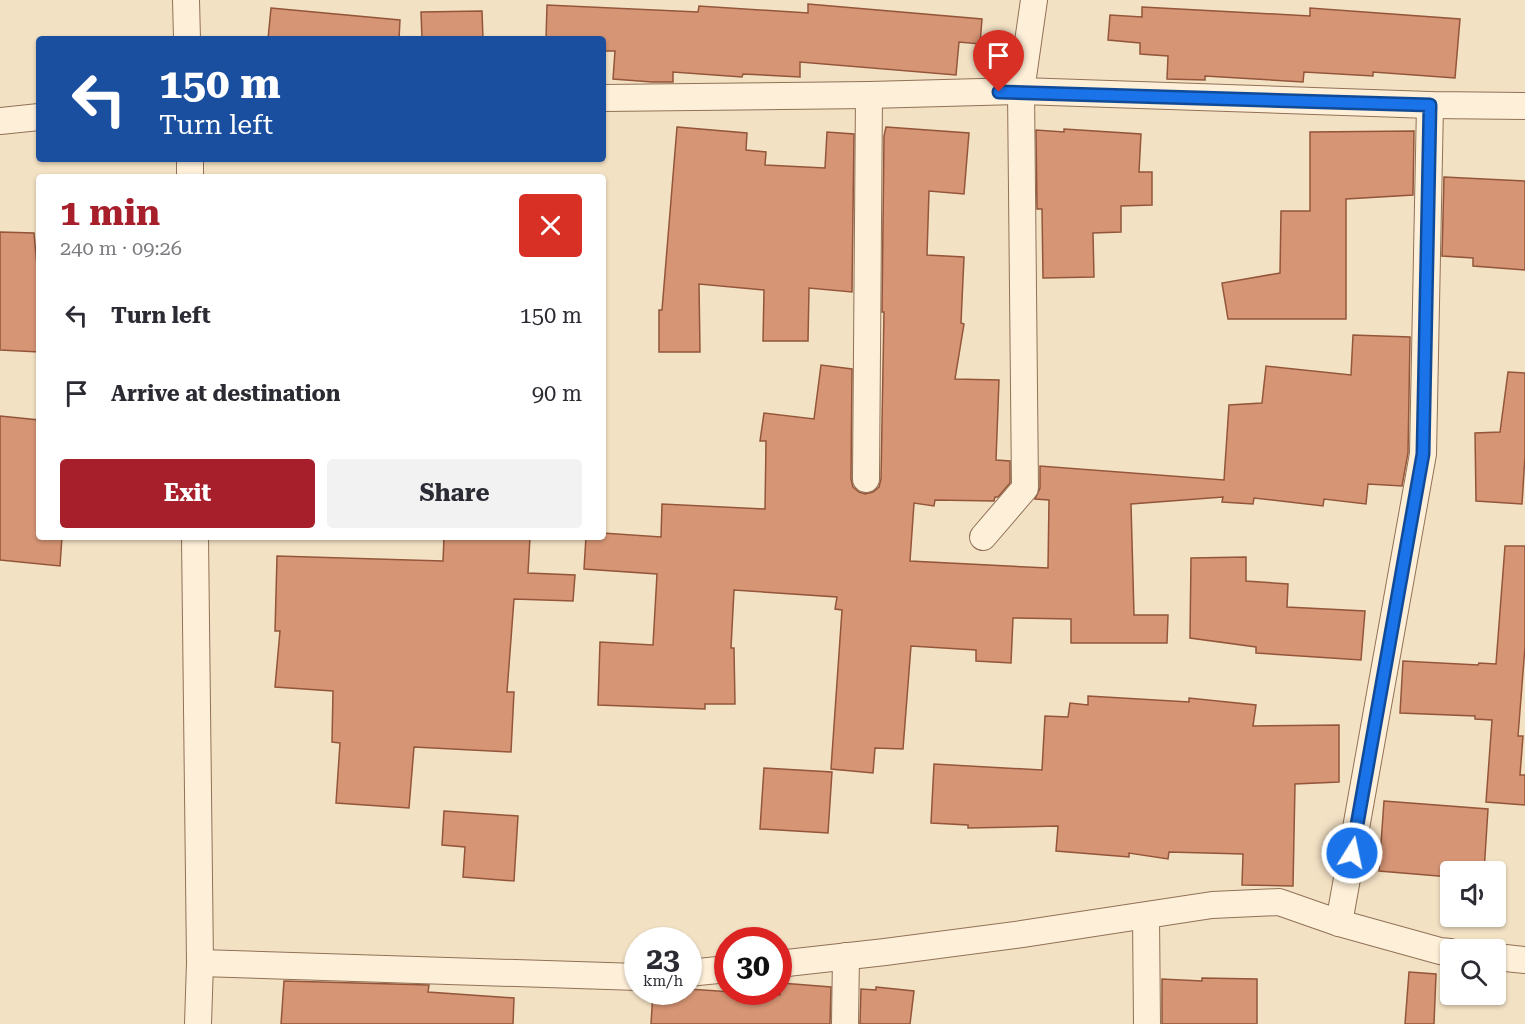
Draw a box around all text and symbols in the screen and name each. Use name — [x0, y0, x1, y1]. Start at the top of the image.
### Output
pin — [973, 30, 1024, 92]
icon: arrive — [982, 39, 1015, 72]
text: 150 m — [159, 59, 281, 108]
icon: left — [60, 60, 138, 138]
text: Turn left — [159, 109, 273, 141]
text: 1 min — [60, 192, 160, 234]
button: close — [519, 194, 582, 257]
text: 240 m · 09:26 — [60, 236, 182, 260]
icon: left — [60, 299, 93, 332]
text: Turn left — [111, 303, 211, 328]
text: 150 m — [519, 303, 582, 328]
icon: arrive — [60, 377, 93, 410]
text: Arrive at destination — [111, 381, 340, 406]
text: 90 m — [532, 381, 582, 406]
button: Exit — [60, 459, 315, 528]
button: Share — [327, 459, 582, 528]
position arrow — [1320, 821, 1384, 885]
map controls — [1440, 861, 1506, 1005]
button: sound — [1440, 861, 1506, 927]
speed limit sign: 30 — [714, 927, 792, 1005]
button: search — [1440, 939, 1506, 1005]
text: 23 — [646, 941, 680, 976]
text: km/h — [643, 972, 683, 990]

